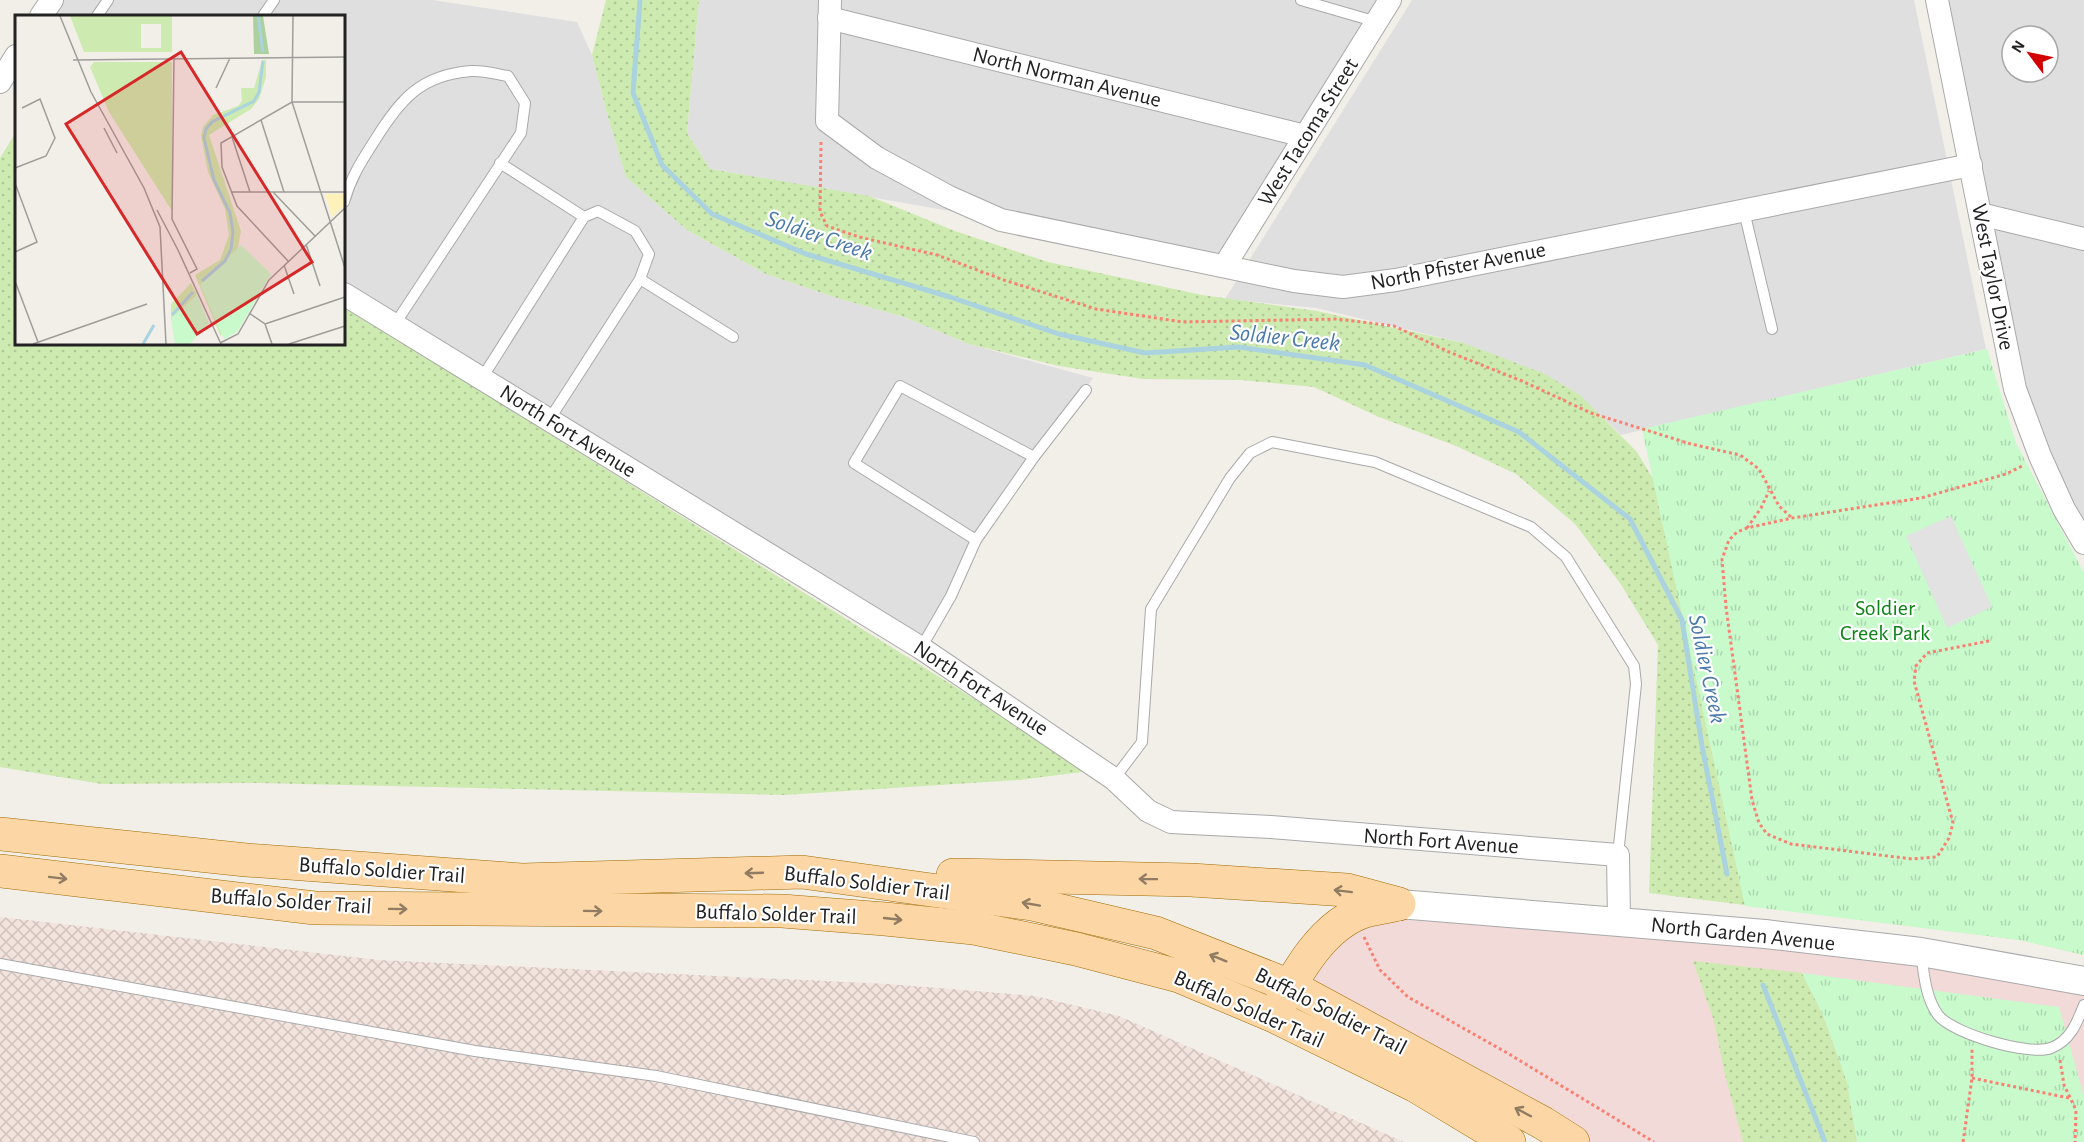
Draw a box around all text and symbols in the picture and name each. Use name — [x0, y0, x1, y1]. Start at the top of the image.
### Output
inset map — [15, 15, 345, 345]
north arrow — [2000, 24, 2060, 84]
text: N — [2008, 38, 2028, 56]
street label: North Norman Avenue — [971, 43, 1163, 111]
street label: West Tacoma Street — [1254, 54, 1362, 210]
street label: West Taylor Drive — [1968, 202, 2018, 352]
water label: Soldier Creek — [763, 207, 875, 265]
street label: North Pfister Avenue — [1369, 238, 1547, 294]
water label: Soldier Creek — [1229, 320, 1341, 356]
street label: North Fort Avenue — [496, 380, 640, 482]
park label: Soldier Creek Park — [1840, 597, 1930, 644]
water label: Soldier Creek — [1684, 612, 1730, 726]
street label: North Fort Avenue — [910, 636, 1052, 740]
street label: North Fort Avenue — [1363, 825, 1519, 857]
street label: Buffalo Soldier Trail — [298, 853, 466, 887]
street label: Buffalo Soldier Trail — [783, 862, 951, 904]
one-way arrow — [745, 867, 765, 879]
one-way arrow — [48, 873, 68, 884]
one-way arrow — [1139, 873, 1159, 885]
street label: Buffalo Solder Trail — [210, 884, 372, 918]
one-way arrow — [1333, 885, 1353, 896]
one-way arrow — [1022, 898, 1041, 909]
street label: Buffalo Solder Trail — [695, 900, 857, 928]
one-way arrow — [388, 903, 408, 914]
one-way arrow — [583, 905, 603, 917]
street label: North Garden Avenue — [1650, 913, 1836, 955]
one-way arrow — [883, 914, 903, 925]
one-way arrow — [1209, 952, 1228, 963]
street label: Buffalo Soldier Trail — [1252, 963, 1410, 1059]
street label: Buffalo Solder Trail — [1171, 966, 1327, 1052]
one-way arrow — [1515, 1106, 1532, 1118]

